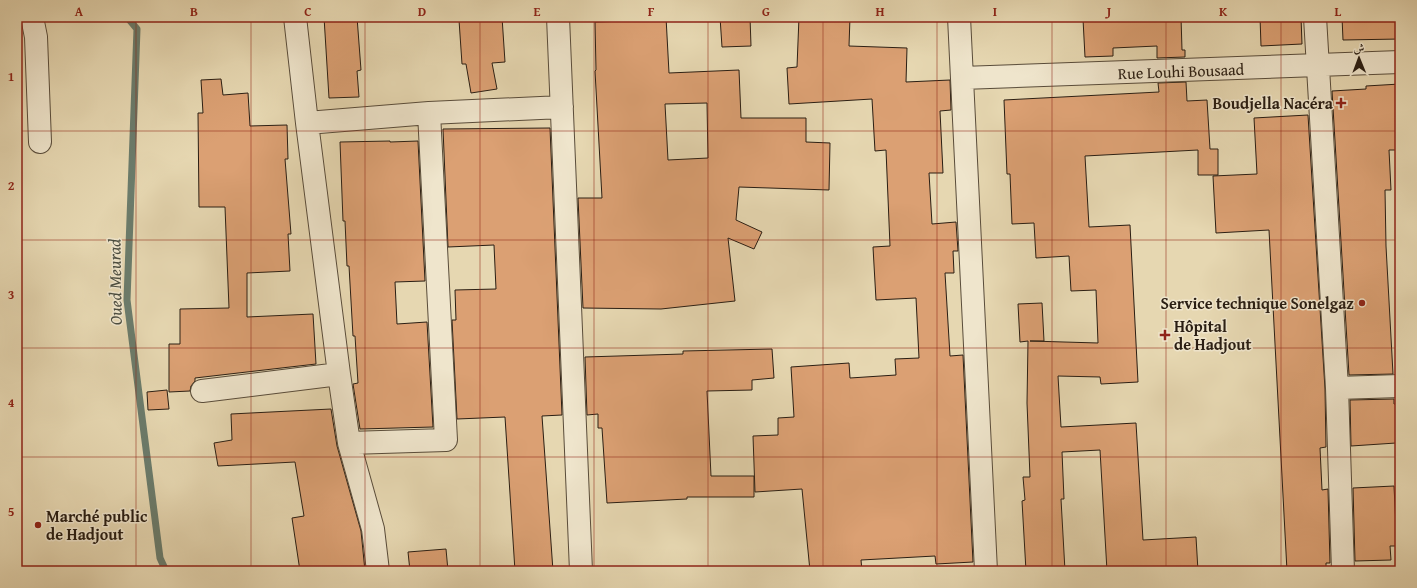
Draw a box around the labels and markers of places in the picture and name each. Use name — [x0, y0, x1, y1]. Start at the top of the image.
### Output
place label: Boudjella Nacéra — [1212, 91, 1334, 115]
marker: Boudjella Nacéra — [1336, 98, 1346, 108]
place label: Service technique Sonelgaz — [1161, 291, 1354, 315]
marker: Service technique Sonelgaz — [1357, 298, 1367, 308]
place label: Hôpital de Hadjout — [1174, 314, 1252, 356]
marker: Hôpital de Hadjout — [1159, 329, 1171, 341]
place label: Marché public de Hadjout — [46, 504, 148, 546]
marker: Marché public de Hadjout — [33, 520, 43, 530]

